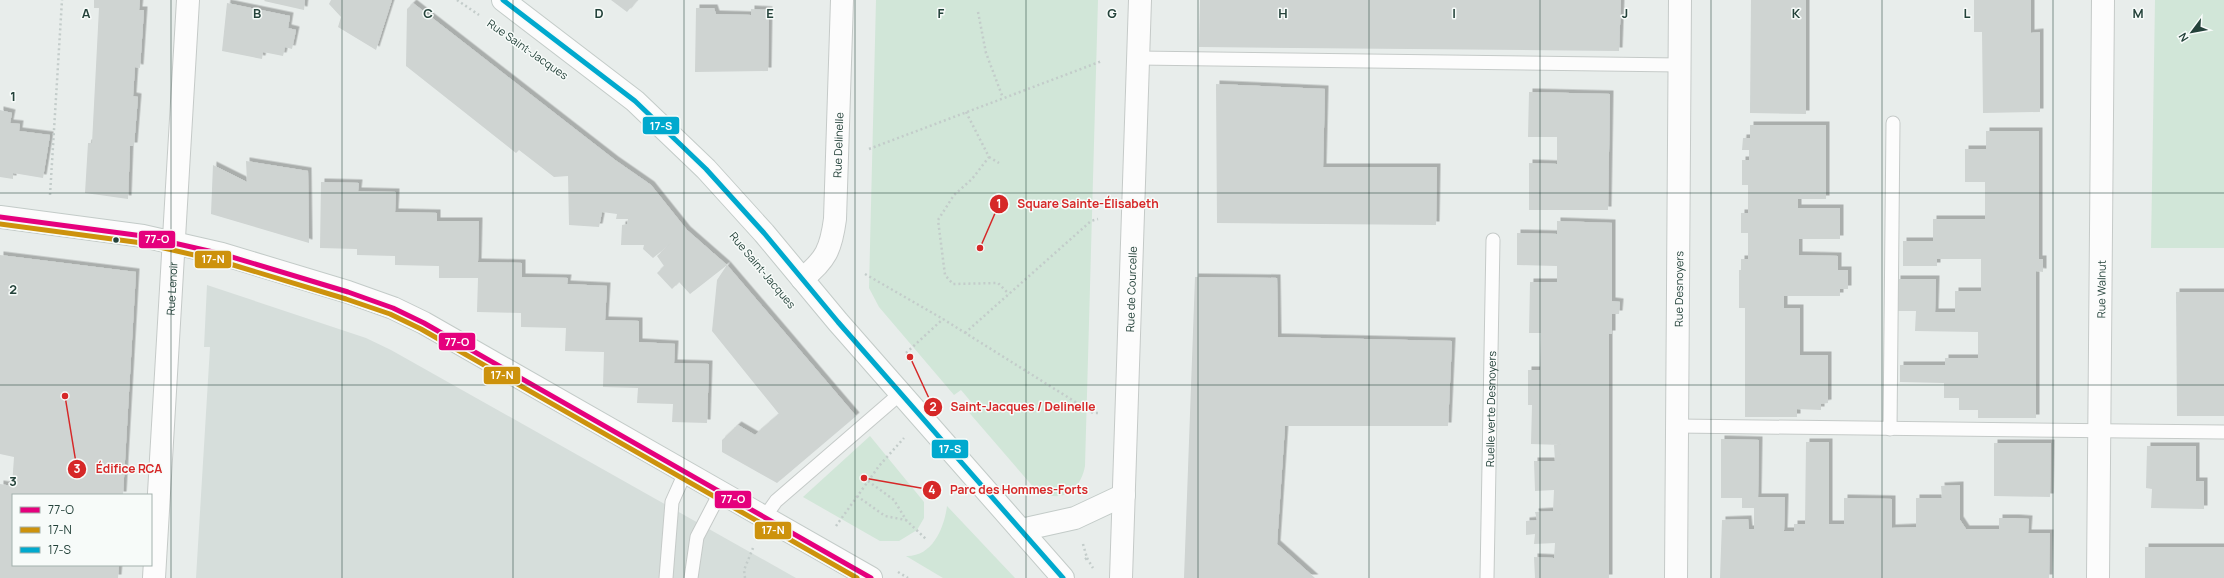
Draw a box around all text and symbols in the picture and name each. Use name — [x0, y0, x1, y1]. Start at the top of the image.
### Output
text: A — [82, 4, 91, 22]
text: B — [253, 4, 261, 22]
text: C — [423, 4, 433, 22]
text: D — [594, 4, 604, 22]
text: E — [766, 4, 774, 22]
text: F — [938, 4, 945, 22]
text: G — [1107, 4, 1117, 22]
text: H — [1278, 4, 1288, 22]
text: I — [1452, 4, 1456, 22]
text: J — [1622, 4, 1628, 22]
text: K — [1792, 4, 1801, 22]
text: L — [1964, 4, 1971, 22]
text: M — [2132, 4, 2144, 22]
north arrow — [2172, 12, 2212, 52]
street label: Rue Saint-Jacques — [485, 16, 572, 83]
text: N — [2175, 30, 2192, 45]
text: 1 — [10, 87, 16, 105]
street label: Rue Delinelle — [829, 111, 846, 178]
line badge: 17-S — [642, 116, 680, 135]
text: 17-S — [650, 118, 672, 133]
callout: Square Sainte-Élisabeth — [989, 192, 1166, 216]
text: 1 — [996, 195, 1002, 212]
text: Square Sainte-Élisabeth — [1017, 195, 1159, 212]
street label: Rue Saint-Jacques — [727, 229, 800, 312]
line badge: 77-O — [138, 230, 176, 249]
text: 77-O — [145, 231, 169, 246]
unlabelled marker — [111, 235, 121, 245]
street label: Rue de Courcelle — [1122, 245, 1139, 332]
line badge: 17-N — [194, 250, 232, 269]
text: 17-N — [201, 251, 225, 266]
street label: Rue Desnoyers — [1670, 251, 1686, 327]
street label: Rue Walnut — [2093, 260, 2108, 318]
street label: Rue Lenoir — [162, 261, 180, 316]
text: 2 — [9, 280, 17, 298]
line badge: 77-O — [438, 332, 476, 351]
text: 77-O — [445, 334, 469, 349]
street label: Ruelle verte Desnoyers — [1481, 351, 1499, 467]
line badge: 17-N — [483, 366, 521, 385]
text: 17-N — [490, 367, 514, 382]
callout: Saint-Jacques / Delinelle — [923, 395, 1104, 419]
text: 2 — [929, 398, 937, 415]
text: Saint-Jacques / Delinelle — [951, 398, 1095, 415]
line badge: 17-S — [931, 439, 969, 459]
text: 17-S — [939, 441, 961, 456]
callout: Édifice RCA — [67, 457, 170, 481]
text: 3 — [74, 460, 81, 477]
text: Édifice RCA — [96, 460, 162, 477]
text: 3 — [9, 472, 17, 490]
callout: Parc des Hommes-Forts — [922, 478, 1097, 502]
text: 4 — [928, 481, 936, 498]
text: Parc des Hommes-Forts — [950, 481, 1089, 498]
line badge: 77-O — [714, 490, 752, 509]
text: 77-O — [721, 491, 745, 506]
legend — [12, 494, 152, 566]
text: 77-O — [48, 501, 74, 518]
text: 17-N — [48, 521, 72, 538]
line badge: 17-N — [754, 521, 792, 540]
text: 17-N — [761, 522, 785, 537]
text: 17-S — [48, 541, 71, 558]

